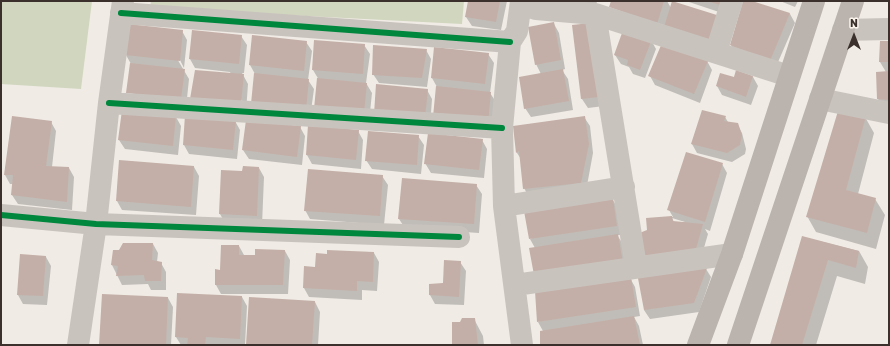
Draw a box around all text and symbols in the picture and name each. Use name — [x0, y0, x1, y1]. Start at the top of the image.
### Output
north arrow — [834, 16, 874, 56]
text: N — [850, 17, 858, 30]

